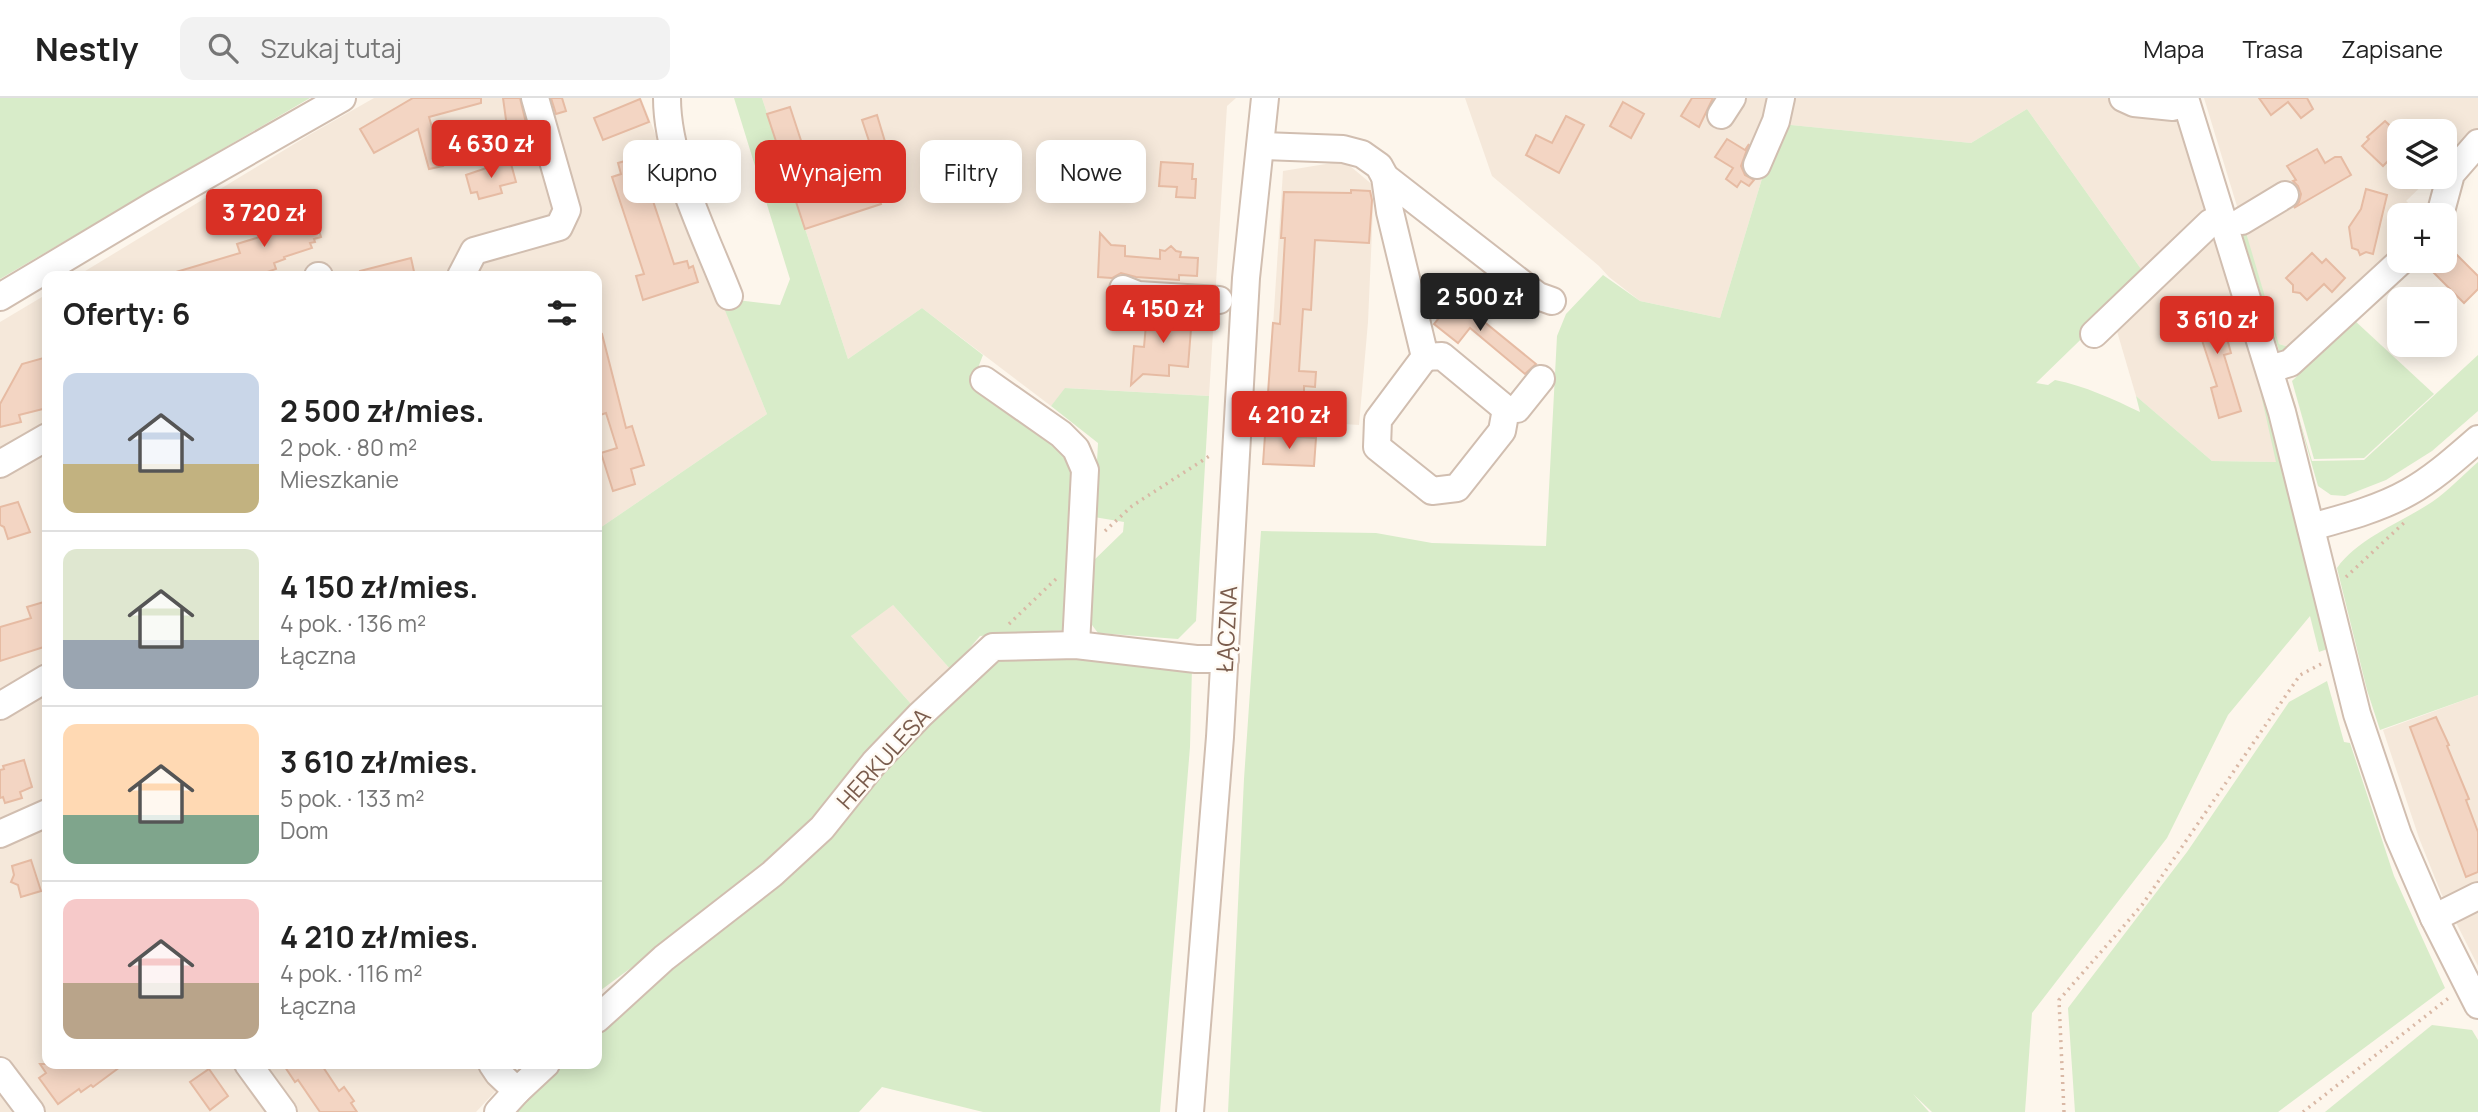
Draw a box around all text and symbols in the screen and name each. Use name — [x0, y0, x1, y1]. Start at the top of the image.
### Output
search box — [180, 17, 670, 80]
text: Nestly — [35, 26, 138, 71]
icon: search — [204, 29, 242, 67]
text: Szukaj tutaj — [260, 30, 402, 66]
text: Mapa — [2143, 32, 2204, 65]
text: Trasa — [2242, 32, 2303, 65]
text: Zapisane — [2341, 32, 2443, 65]
map controls — [2387, 119, 2457, 357]
button: layers — [2387, 119, 2457, 189]
pin: 4 630 zł — [419, 120, 563, 180]
text: 4 630 zł — [448, 127, 534, 159]
chip: Kupno — [623, 140, 741, 203]
chip: Wynajem — [755, 140, 906, 203]
chip: Filtry — [920, 140, 1022, 203]
chip: Nowe — [1036, 140, 1146, 203]
pin: 3 720 zł — [192, 190, 336, 249]
text: 3 720 zł — [222, 196, 306, 228]
button: + — [2387, 203, 2457, 273]
pin: 2 500 zł — [1408, 274, 1552, 333]
text: 2 500 zł — [1436, 280, 1524, 312]
pin: 4 150 zł — [1091, 286, 1235, 345]
button: − — [2387, 287, 2457, 357]
text: 4 150 zł — [1122, 292, 1204, 324]
text: Oferty: 6 — [63, 293, 191, 334]
icon: filters — [543, 294, 581, 332]
pin: 3 610 zł — [2145, 296, 2289, 356]
text: 3 610 zł — [2176, 303, 2258, 335]
text: 2 500 zł/mies. — [280, 390, 485, 431]
pin: 4 210 zł — [1217, 392, 1361, 451]
text: 4 210 zł — [1248, 398, 1330, 430]
icon: home — [119, 401, 203, 485]
text: 2 pok. · 80 m² — [280, 431, 417, 463]
text: Mieszkanie — [280, 463, 399, 495]
text: 4 150 zł/mies. — [280, 566, 478, 607]
icon: home — [119, 577, 203, 661]
street label: ŁĄCZNA — [1208, 584, 1244, 673]
text: 4 pok. · 136 m² — [280, 607, 426, 639]
text: Łączna — [280, 639, 356, 671]
street label: HERKULESA — [829, 700, 937, 816]
text: 3 610 zł/mies. — [280, 741, 478, 782]
icon: home — [119, 752, 203, 836]
text: 5 pok. · 133 m² — [280, 782, 424, 814]
text: Dom — [280, 814, 329, 846]
text: 4 210 zł/mies. — [280, 916, 479, 957]
icon: home — [119, 927, 203, 1011]
text: 4 pok. · 116 m² — [280, 957, 423, 989]
text: Łączna — [280, 989, 356, 1021]

